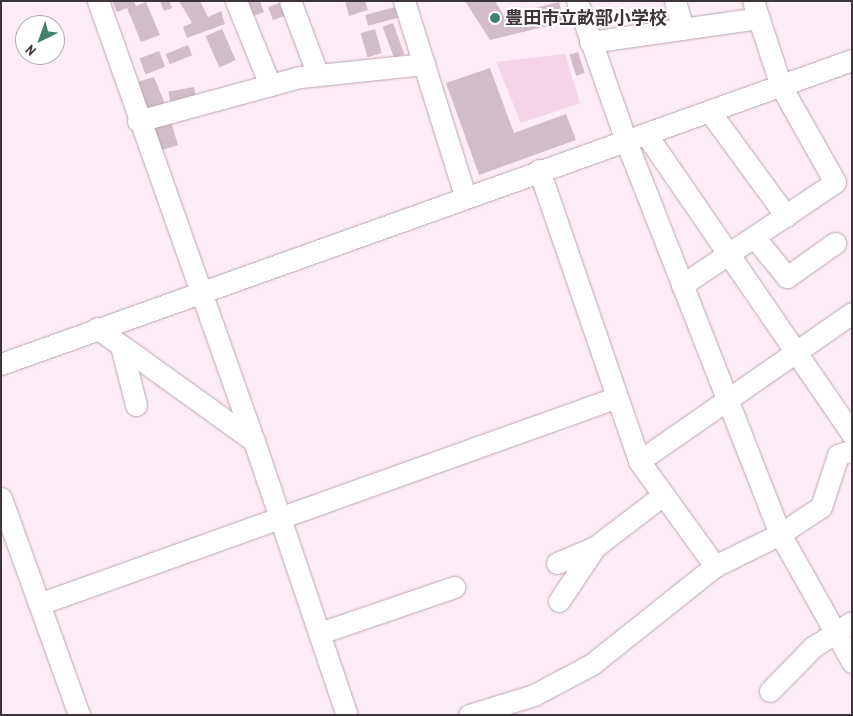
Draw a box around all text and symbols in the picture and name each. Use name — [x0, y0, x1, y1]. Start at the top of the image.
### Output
place label: 豊田市立畝部小学校 — [505, 7, 667, 29]
marker: 豊田市立畝部小学校 — [489, 12, 501, 24]
north arrow — [15, 15, 65, 65]
text: N — [22, 41, 40, 60]

